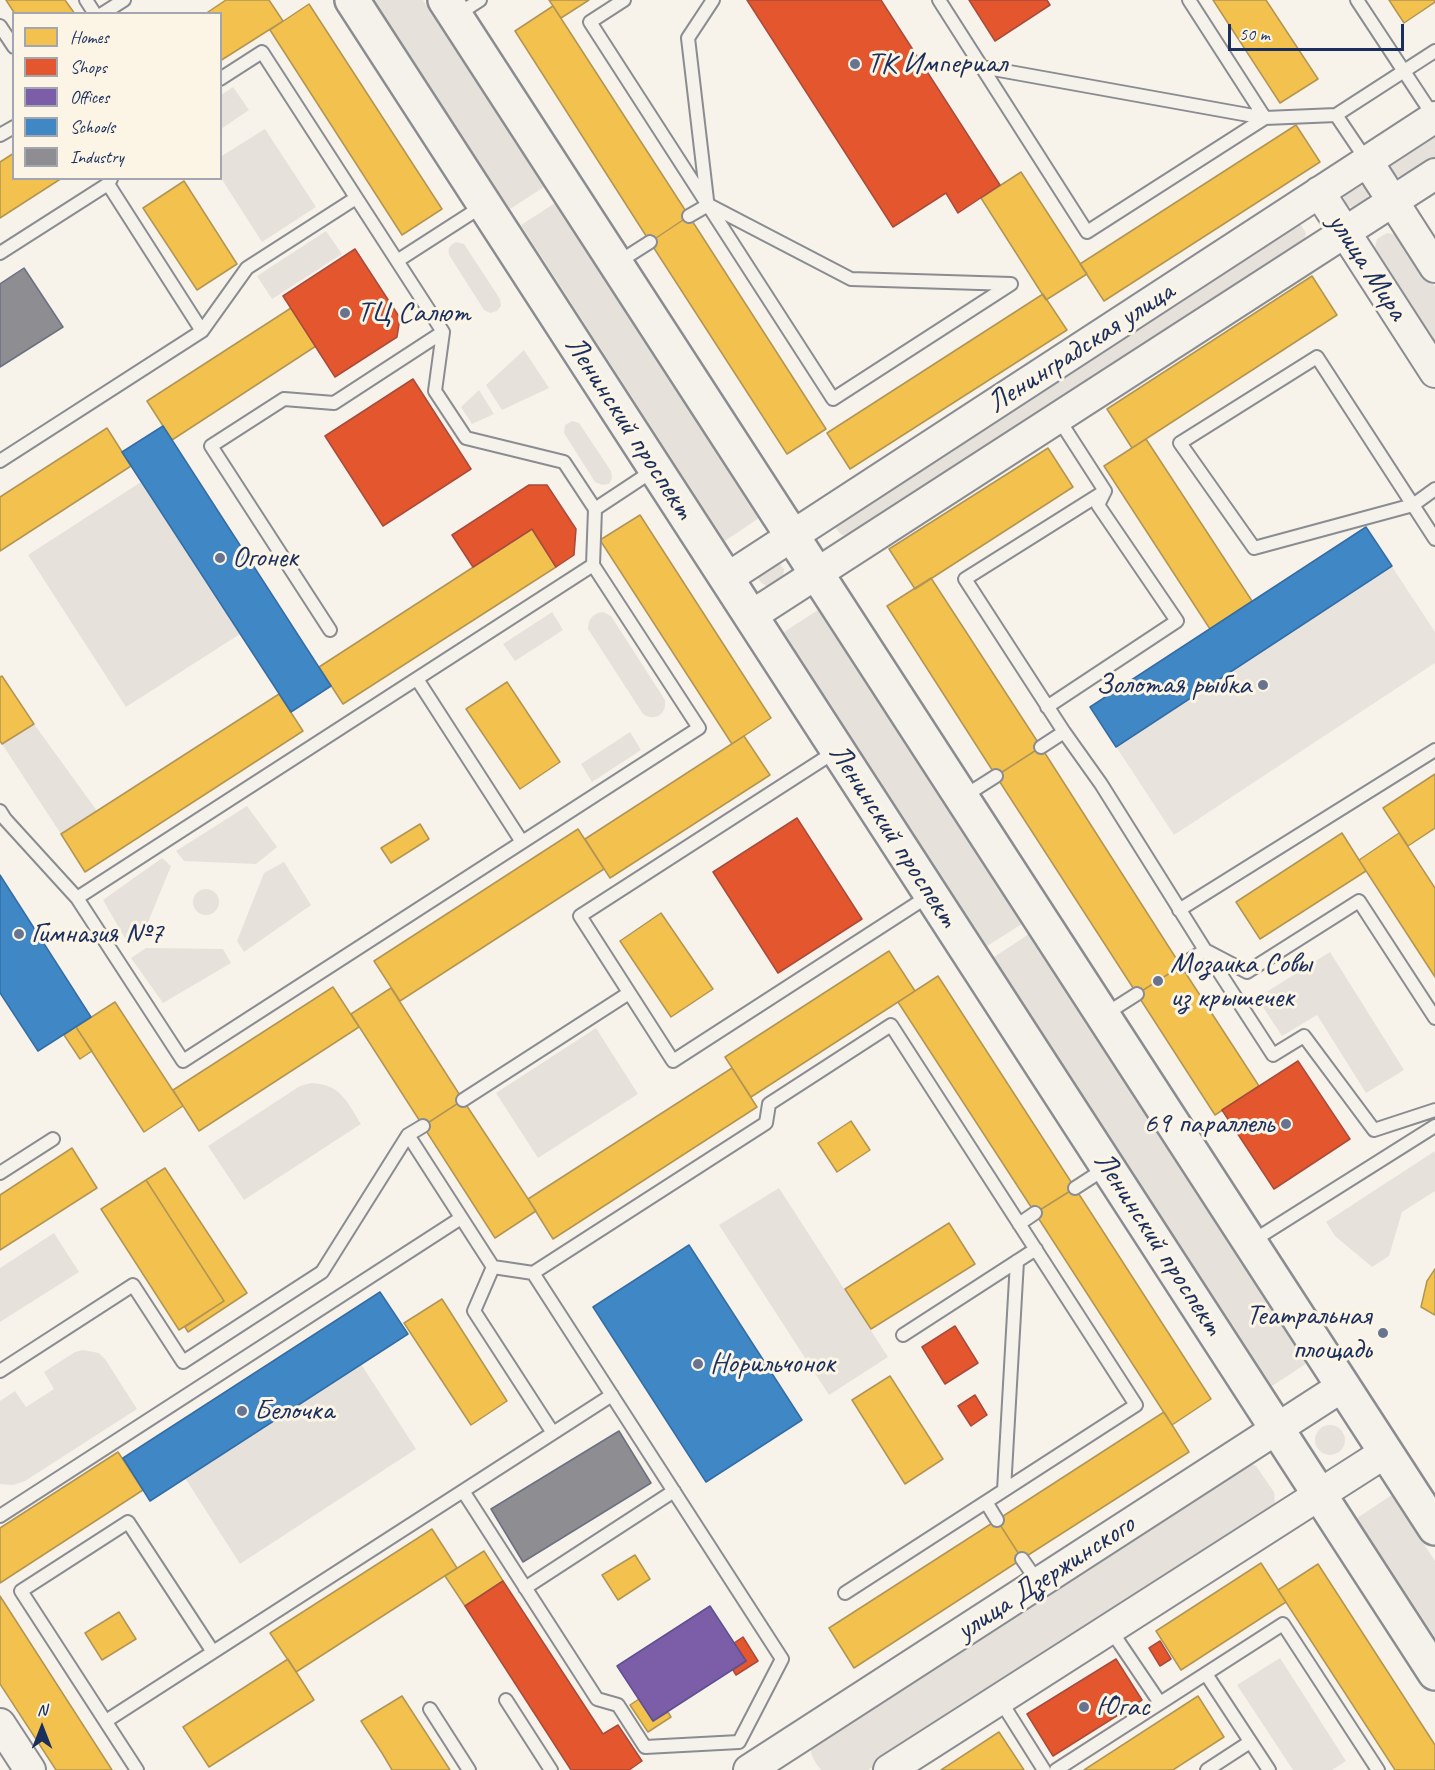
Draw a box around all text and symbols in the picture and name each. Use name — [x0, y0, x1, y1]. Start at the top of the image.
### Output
legend — [12, 12, 222, 180]
scale bar — [1231, 12, 1406, 50]
text: 50 m — [1239, 23, 1270, 45]
text: Homes — [70, 26, 109, 48]
place label: ТК Империал — [867, 46, 1007, 82]
text: Shops — [70, 56, 107, 78]
marker: ТК Империал — [848, 57, 862, 71]
text: Offices — [70, 86, 109, 108]
text: Schools — [70, 116, 115, 138]
text: Industry — [70, 146, 124, 168]
street label: улица Мира — [1319, 207, 1415, 327]
street label: Ленинградская улица — [981, 274, 1181, 422]
place label: ТЦ Салют — [357, 295, 470, 331]
marker: ТЦ Салют — [338, 306, 352, 320]
street label: Ленинский проспект — [556, 329, 702, 527]
place label: Огонек — [232, 540, 298, 576]
marker: Огонек — [213, 551, 227, 565]
place label: Золотая рыбка — [1096, 667, 1251, 703]
marker: Золотая рыбка — [1256, 678, 1270, 692]
street label: Ленинский проспект — [820, 737, 966, 935]
place label: Гимназия №7 — [31, 916, 163, 952]
marker: Гимназия №7 — [12, 927, 26, 941]
place label: Мозаика Совы из крышечек — [1170, 946, 1312, 1016]
marker: Мозаика Совы из крышечек — [1151, 974, 1165, 988]
place label: 69 параллель — [1143, 1106, 1274, 1142]
marker: 69 параллель — [1279, 1117, 1293, 1131]
street label: Ленинский проспект — [1085, 1145, 1231, 1343]
place label: Театральная площадь — [1246, 1298, 1371, 1368]
marker: Театральная площадь — [1376, 1326, 1390, 1340]
place label: Норильчонок — [710, 1346, 835, 1382]
marker: Норильчонок — [691, 1357, 705, 1371]
place label: Белочка — [254, 1393, 334, 1429]
marker: Белочка — [235, 1404, 249, 1418]
street label: улица Дзержинского — [950, 1507, 1142, 1649]
place label: Югас — [1096, 1689, 1150, 1725]
north arrow — [12, 1698, 72, 1758]
text: N — [37, 1700, 47, 1720]
marker: Югас — [1077, 1700, 1091, 1714]

